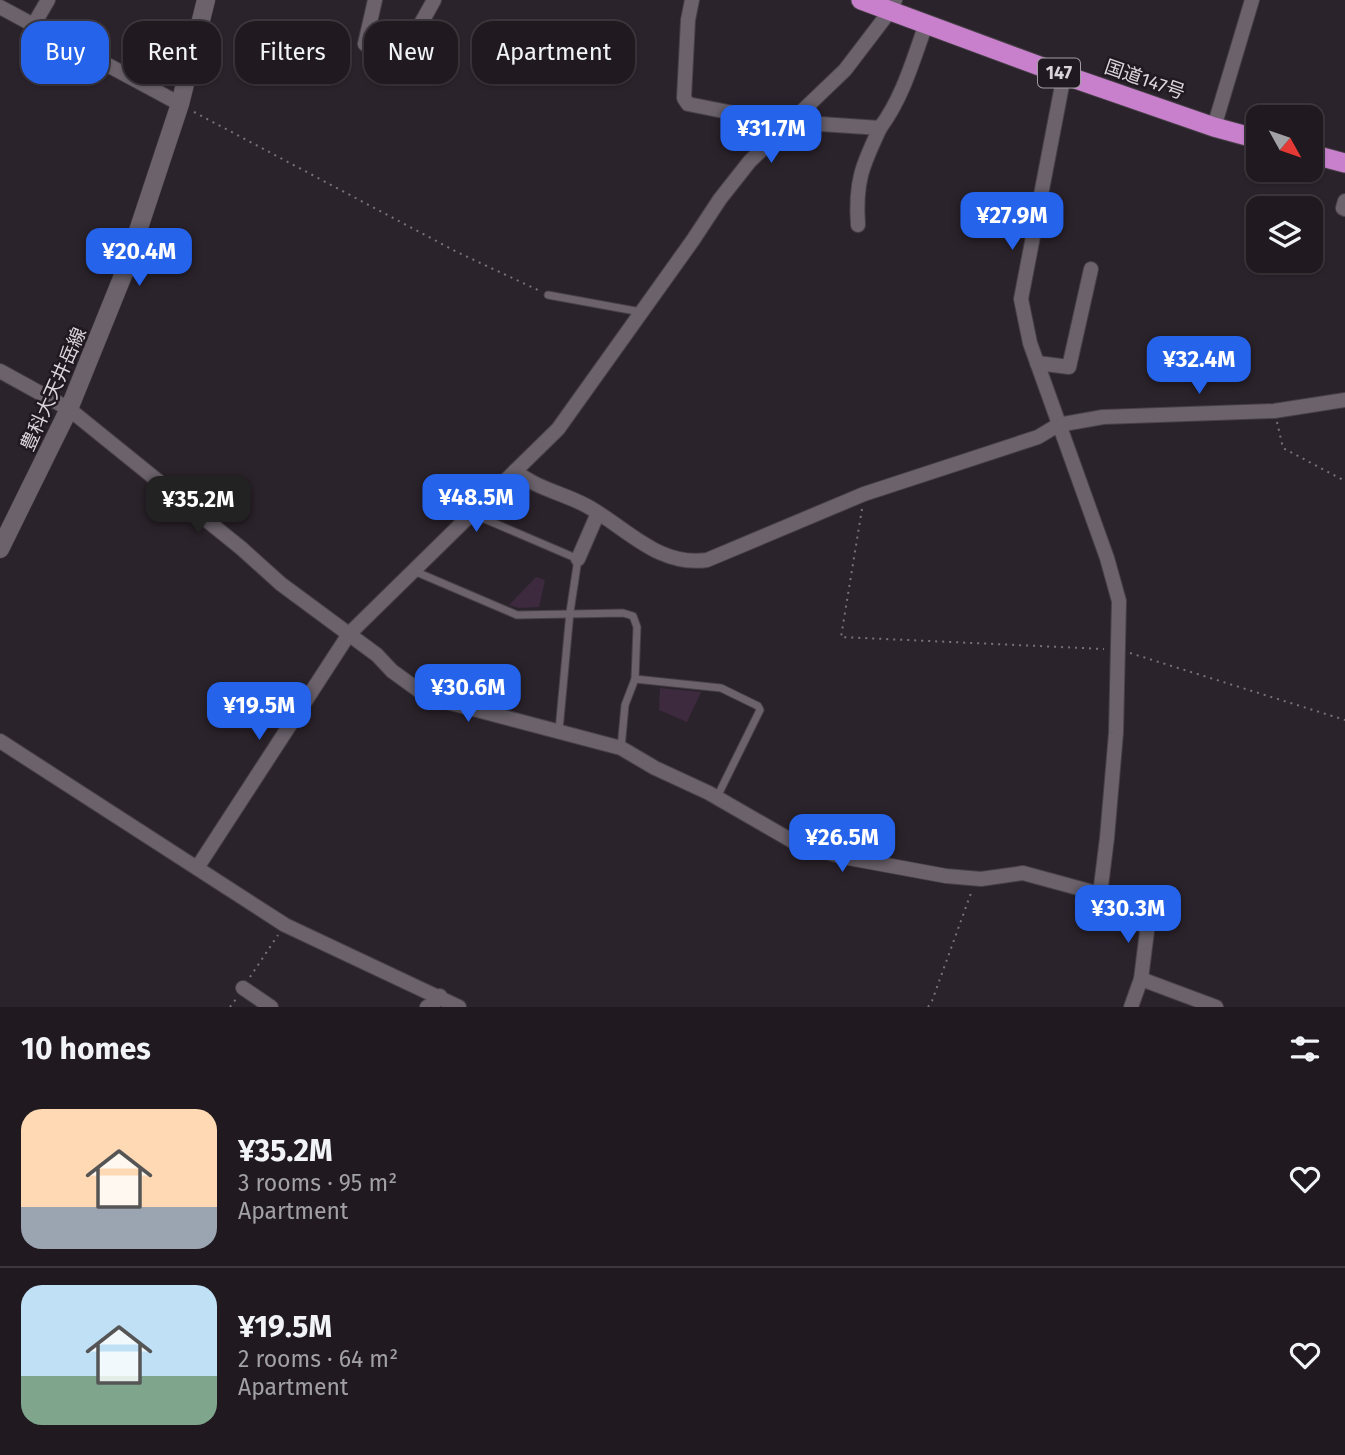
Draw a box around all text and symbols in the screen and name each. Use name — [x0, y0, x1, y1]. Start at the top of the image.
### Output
chip: Buy — [21, 21, 109, 84]
chip: Rent — [123, 21, 221, 84]
chip: Filters — [235, 21, 350, 84]
chip: New — [364, 21, 458, 84]
chip: Apartment — [472, 21, 635, 84]
street label: 国道147号 — [1102, 55, 1188, 104]
road number: 147 — [1038, 58, 1080, 88]
north arrow — [1246, 105, 1323, 182]
map controls — [1246, 105, 1323, 273]
pin: ¥31.7M — [714, 106, 828, 165]
text: ¥31.7M — [736, 114, 806, 142]
pin: ¥27.9M — [955, 192, 1069, 252]
button: layers — [1246, 196, 1323, 273]
text: ¥27.9M — [976, 201, 1048, 229]
pin: ¥20.4M — [82, 229, 196, 288]
text: ¥20.4M — [102, 237, 176, 265]
street label: 豊科大天井岳線 — [16, 324, 91, 455]
pin: ¥32.4M — [1142, 336, 1256, 396]
text: ¥32.4M — [1163, 345, 1235, 373]
pin: ¥48.5M — [419, 475, 533, 534]
pin: ¥35.2M — [141, 476, 255, 536]
text: ¥48.5M — [438, 483, 514, 511]
text: ¥35.2M — [162, 485, 234, 513]
pin: ¥30.6M — [411, 664, 525, 724]
text: ¥30.6M — [431, 673, 505, 701]
pin: ¥19.5M — [202, 682, 316, 742]
text: ¥19.5M — [223, 691, 295, 719]
pin: ¥26.5M — [785, 814, 899, 874]
text: ¥26.5M — [805, 823, 879, 851]
pin: ¥30.3M — [1071, 886, 1185, 945]
text: ¥30.3M — [1091, 894, 1165, 922]
icon: filters — [1286, 1030, 1324, 1068]
text: 10 homes — [21, 1031, 151, 1067]
text: ¥35.2M — [238, 1133, 333, 1169]
icon: home — [77, 1137, 161, 1221]
icon: heart — [1286, 1160, 1324, 1198]
text: 3 rooms · 95 m² — [238, 1169, 397, 1197]
text: Apartment — [238, 1197, 348, 1225]
text: ¥19.5M — [238, 1309, 332, 1345]
icon: home — [77, 1313, 161, 1397]
icon: heart — [1286, 1336, 1324, 1374]
text: 2 rooms · 64 m² — [238, 1345, 398, 1373]
text: Apartment — [238, 1373, 348, 1401]

